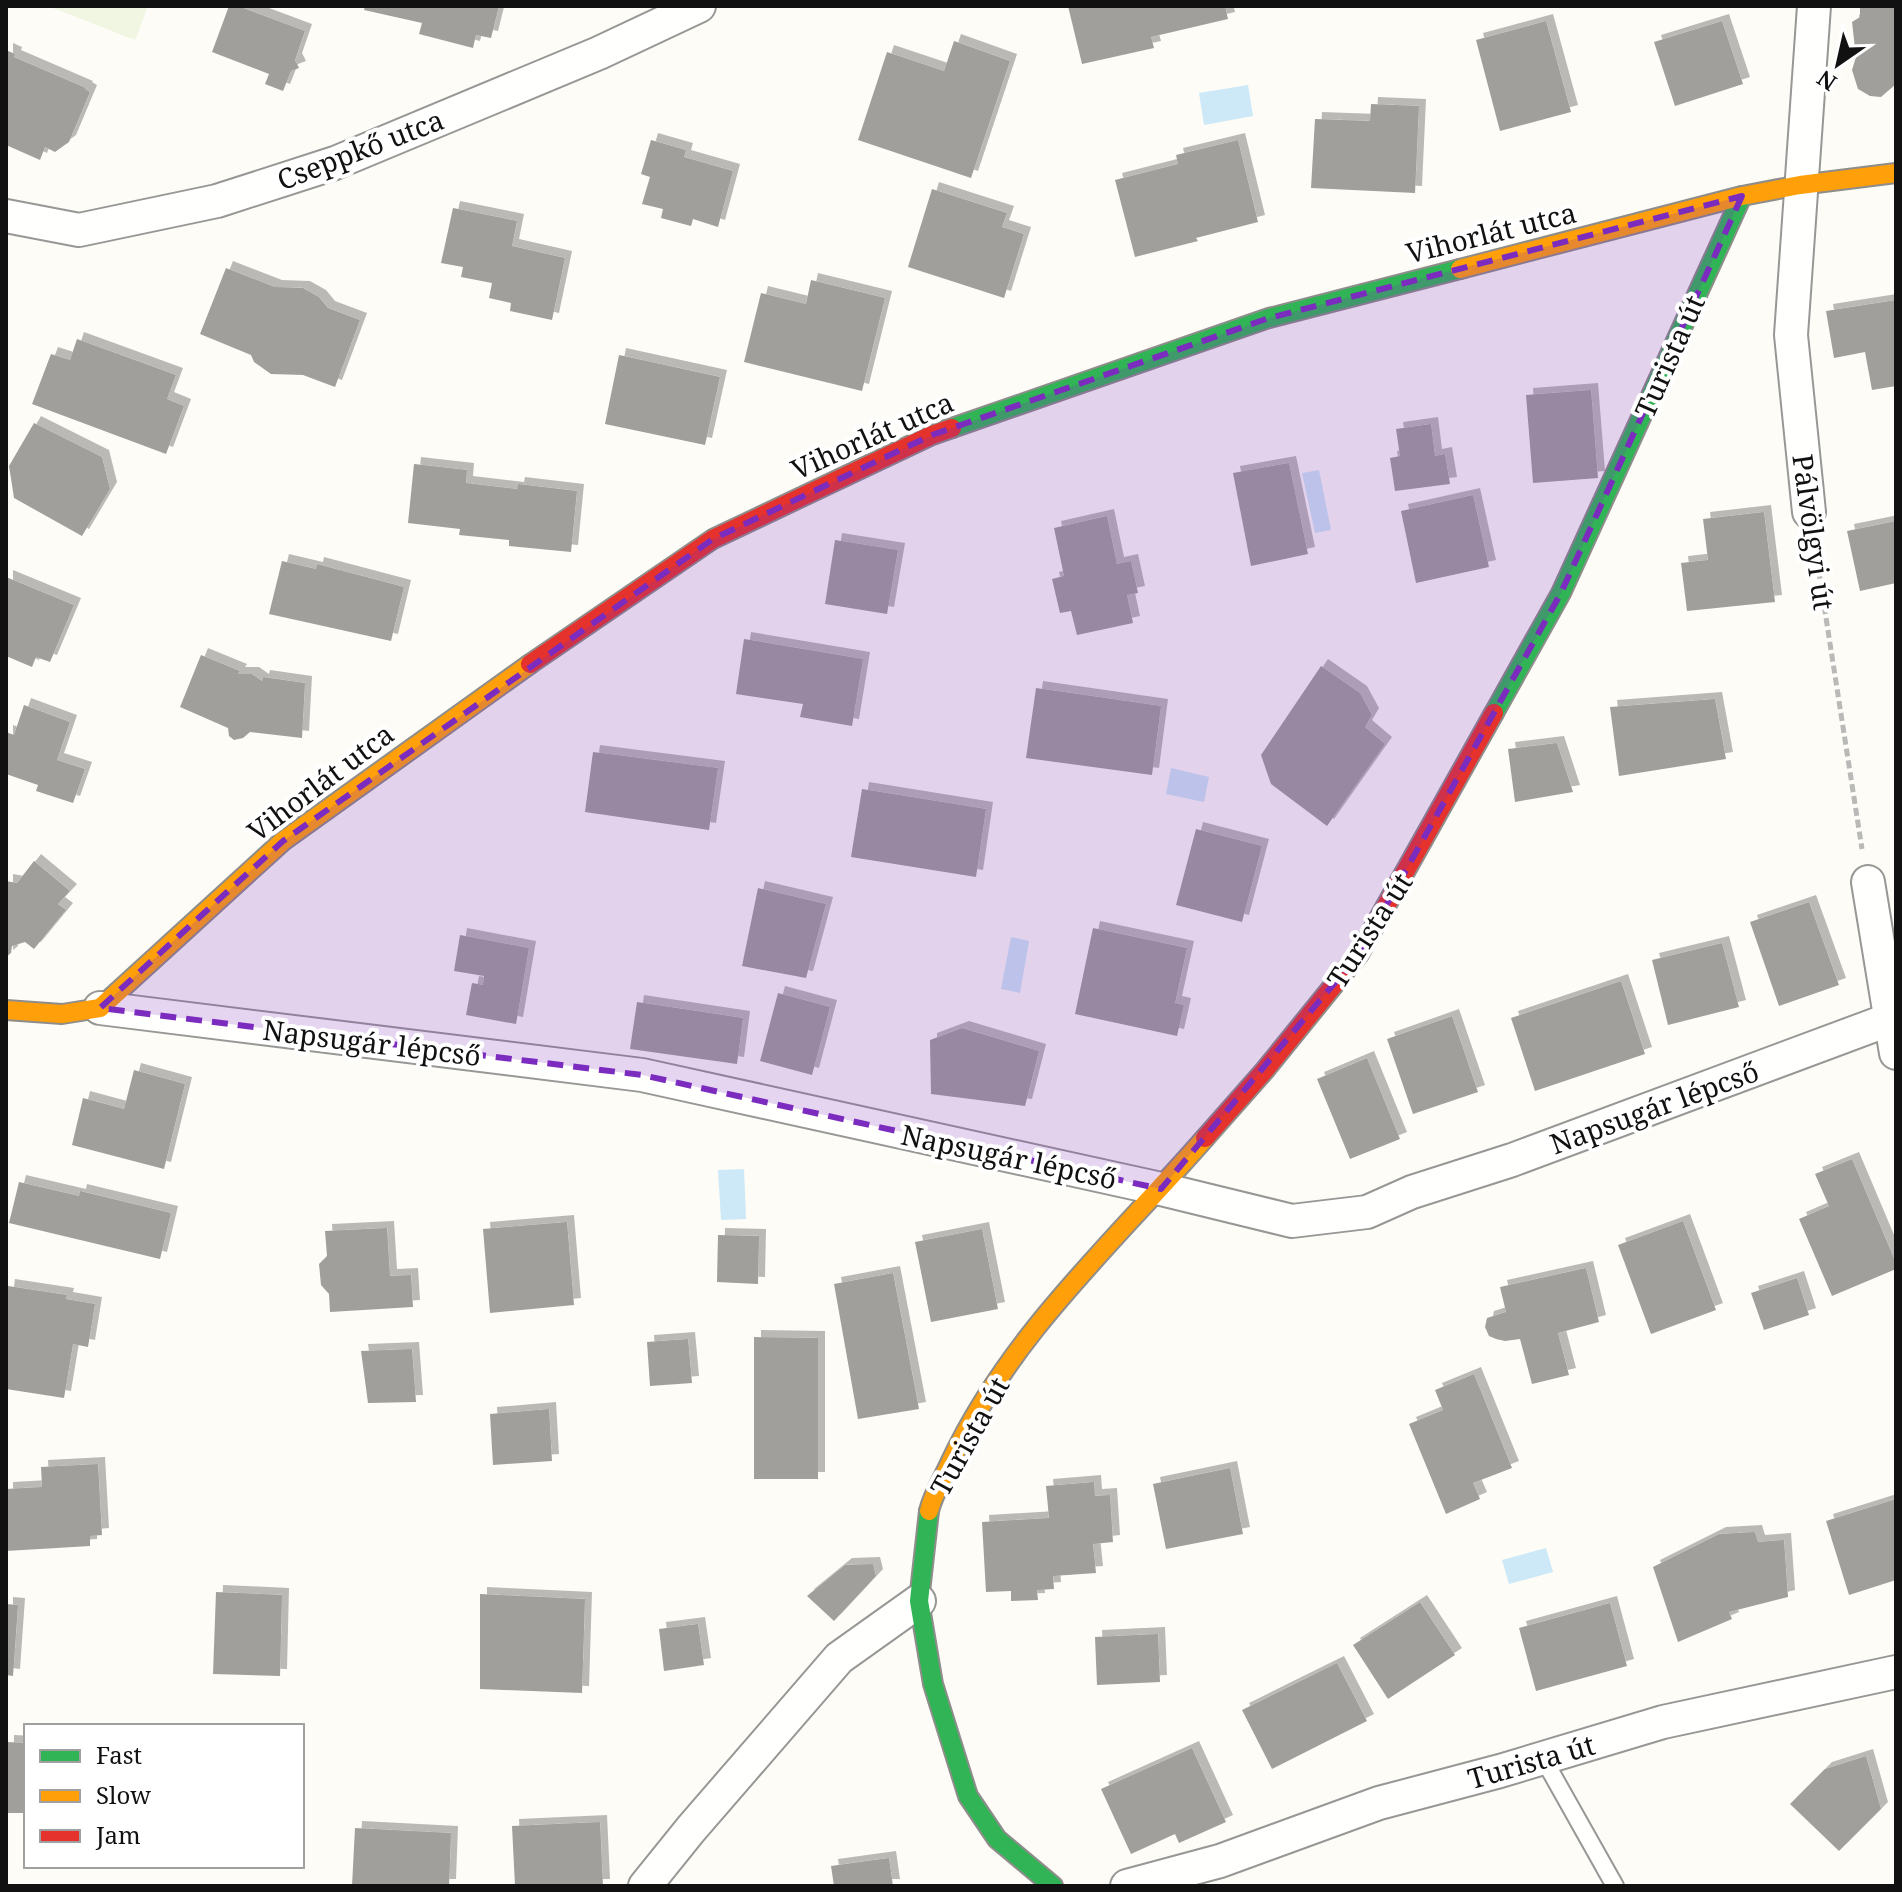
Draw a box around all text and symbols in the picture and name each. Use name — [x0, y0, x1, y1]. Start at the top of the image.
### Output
north arrow — [1798, 24, 1878, 104]
text: N — [1811, 64, 1842, 99]
street label: Cseppkő utca — [271, 100, 449, 198]
street label: Vihorlát utca — [1402, 193, 1580, 271]
street label: Turista út — [1625, 289, 1713, 423]
street label: Vihorlát utca — [785, 382, 959, 488]
street label: Pálvölgyi út — [1784, 452, 1844, 613]
street label: Vihorlát utca — [239, 715, 401, 849]
street label: Turista út — [1318, 865, 1420, 995]
street label: Napsugár lépcső — [261, 1010, 483, 1074]
street label: Napsugár lépcső — [1544, 1052, 1764, 1162]
street label: Napsugár lépcső — [898, 1115, 1120, 1197]
street label: Turista út — [921, 1370, 1017, 1502]
legend — [24, 1724, 304, 1868]
street label: Turista út — [1463, 1725, 1599, 1797]
text: Fast — [96, 1738, 142, 1771]
text: Slow — [96, 1778, 151, 1811]
text: Jam — [95, 1818, 141, 1851]

